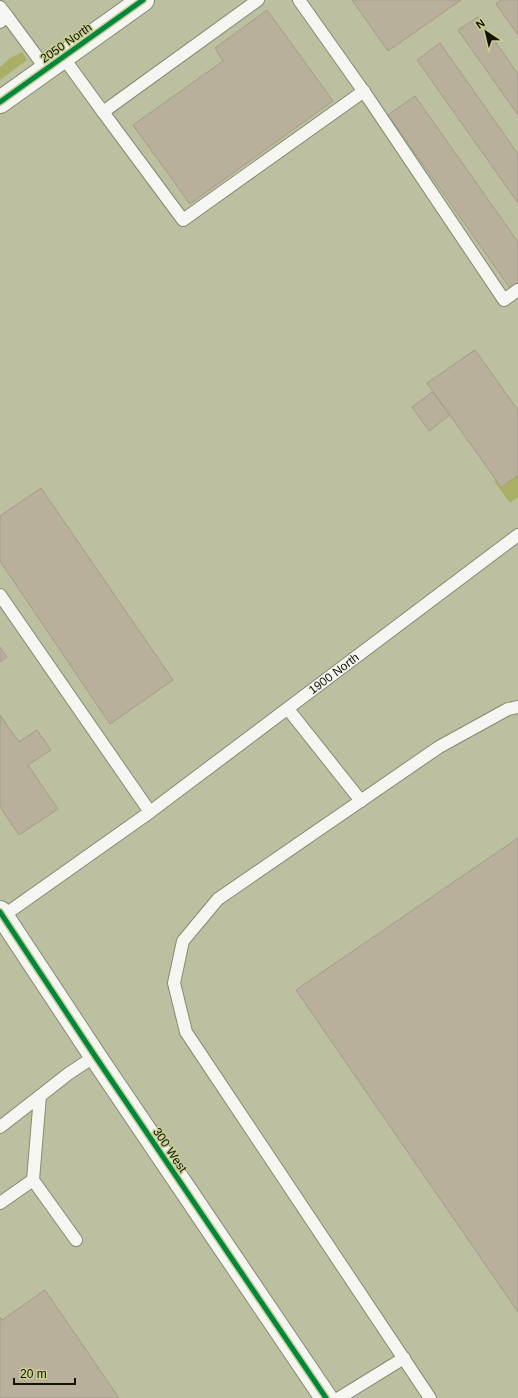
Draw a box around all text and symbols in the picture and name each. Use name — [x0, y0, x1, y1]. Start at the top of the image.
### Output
north arrow — [466, 12, 506, 52]
text: N — [474, 17, 487, 31]
street label: 2050 North — [38, 20, 94, 66]
street label: 1900 North — [306, 650, 362, 697]
street label: 300 West — [150, 1125, 190, 1175]
scale bar — [14, 1360, 75, 1386]
text: 20 m — [20, 1367, 47, 1381]

